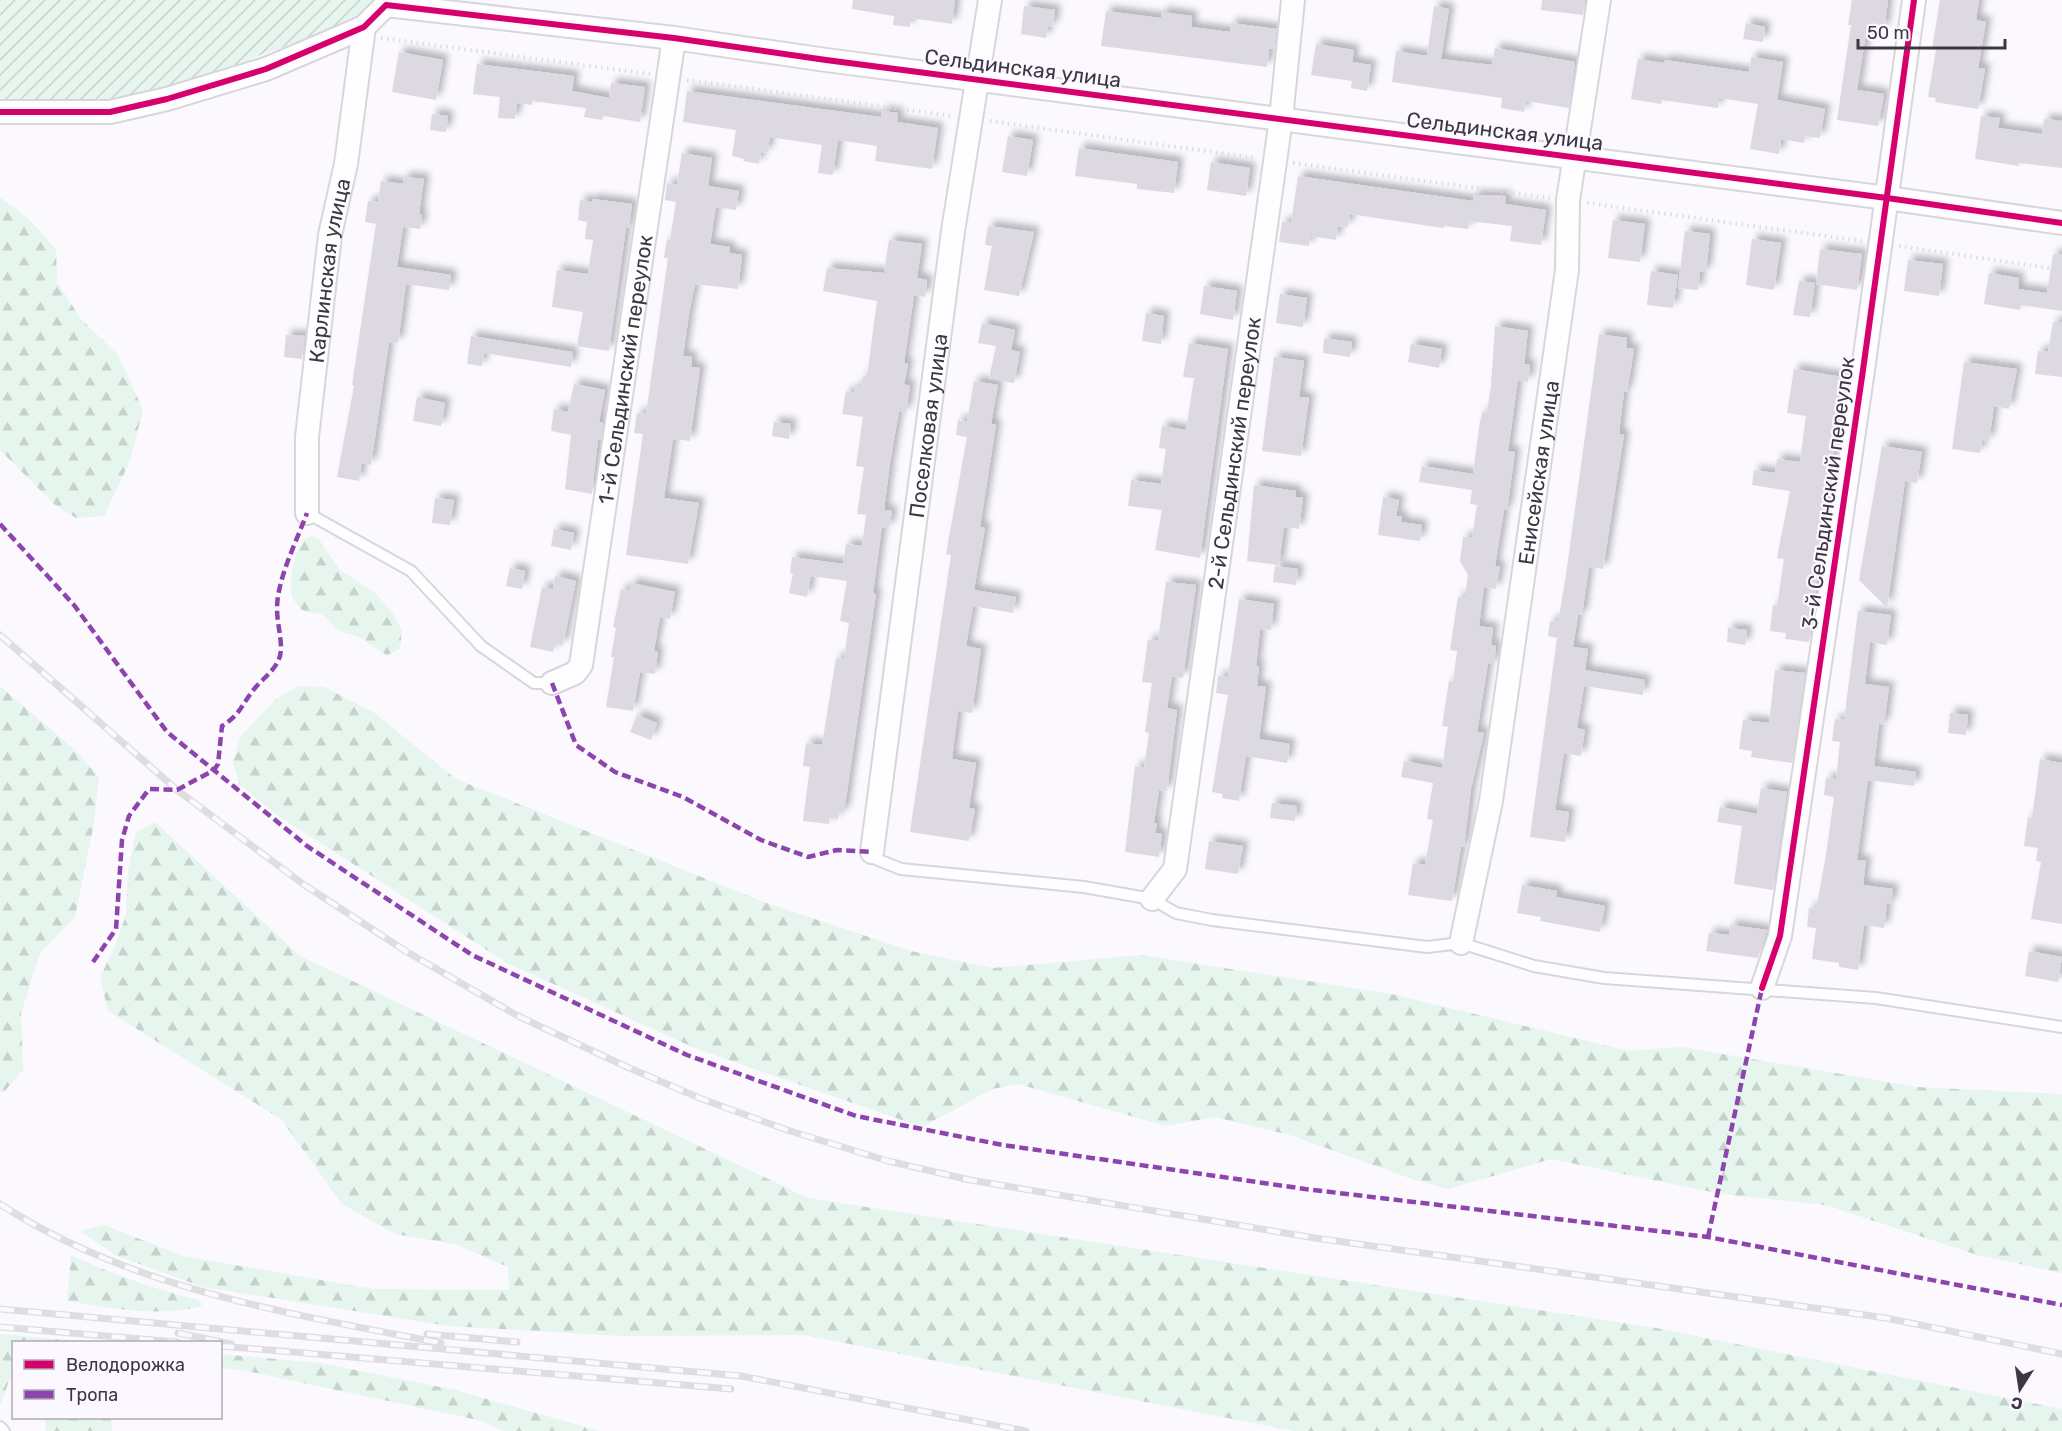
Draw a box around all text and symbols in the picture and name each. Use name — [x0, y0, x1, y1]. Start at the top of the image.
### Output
scale bar — [1858, 12, 2005, 50]
text: 50 m — [1867, 22, 1910, 44]
street label: Сельдинская улица — [923, 44, 1123, 92]
street label: Сельдинская улица — [1405, 107, 1605, 155]
street label: Карлинская улица — [303, 176, 355, 364]
street label: 1-й Сельдинский переулок — [593, 233, 657, 506]
street label: 2-й Сельдинский переулок — [1202, 315, 1265, 591]
street label: Поселковая улица — [903, 332, 952, 519]
street label: 3-й Сельдинский переулок — [1796, 355, 1860, 631]
street label: Енисейская улица — [1512, 379, 1564, 566]
legend — [12, 1341, 222, 1419]
text: Велодорожка — [66, 1354, 185, 1376]
north arrow — [1990, 1359, 2050, 1419]
text: Тропа — [66, 1384, 118, 1406]
text: С — [2010, 1393, 2024, 1414]

